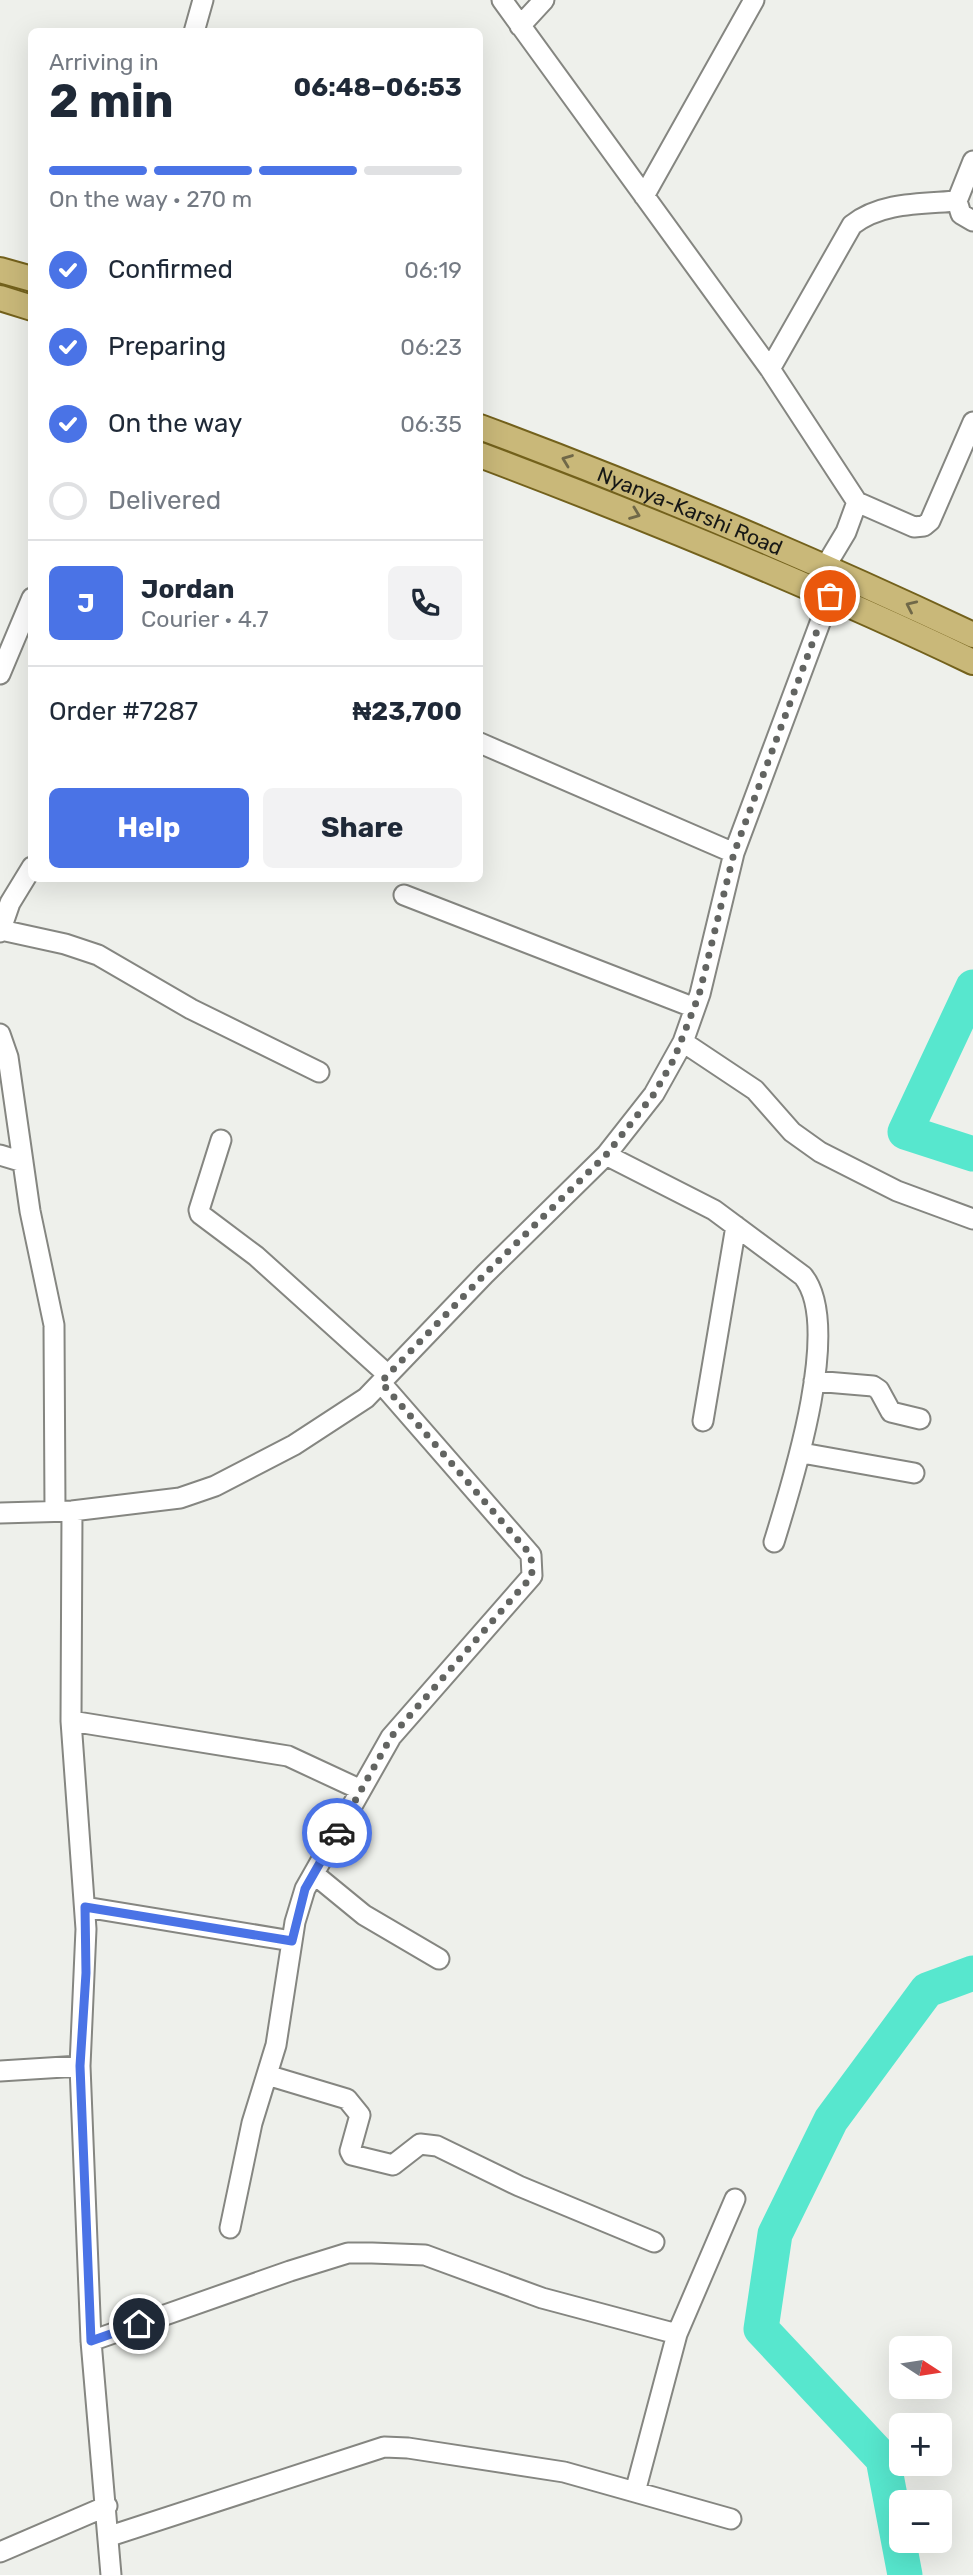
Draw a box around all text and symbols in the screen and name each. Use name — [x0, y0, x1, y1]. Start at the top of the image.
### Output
text: Arriving in — [49, 48, 159, 76]
text: 06:48–06:53 — [294, 72, 462, 103]
text: 2 min — [49, 74, 174, 129]
text: On the way · 270 m — [49, 185, 252, 213]
icon: check — [49, 251, 87, 289]
text: Confirmed — [108, 254, 233, 285]
text: 06:19 — [404, 256, 462, 284]
icon: check — [49, 328, 87, 366]
text: Preparing — [108, 331, 226, 362]
text: 06:23 — [400, 333, 462, 361]
icon: check — [49, 405, 87, 443]
text: On the way — [108, 408, 242, 439]
text: 06:35 — [400, 410, 462, 438]
one-way arrow — [561, 454, 573, 468]
street label: Nyanya-Karshi Road — [594, 461, 787, 560]
text: Delivered — [108, 485, 221, 516]
one-way arrow — [629, 505, 641, 519]
button: phone — [388, 566, 462, 640]
pin — [800, 566, 860, 626]
text: Jordan — [141, 574, 234, 605]
icon: bag — [811, 577, 849, 615]
text: J — [77, 588, 95, 619]
one-way arrow — [906, 600, 918, 614]
text: Courier · 4.7 — [141, 605, 268, 633]
text: Order #7287 — [49, 696, 198, 727]
text: ₦23,700 — [352, 696, 462, 727]
button: Help — [49, 788, 249, 868]
button: Share — [263, 788, 462, 868]
courier — [302, 1798, 372, 1868]
icon: car — [318, 1814, 356, 1852]
pin — [109, 2294, 169, 2354]
icon: home — [120, 2305, 158, 2343]
north arrow — [889, 2336, 952, 2399]
map controls — [889, 2336, 952, 2553]
button: + — [889, 2413, 952, 2476]
button: − — [889, 2490, 952, 2553]

